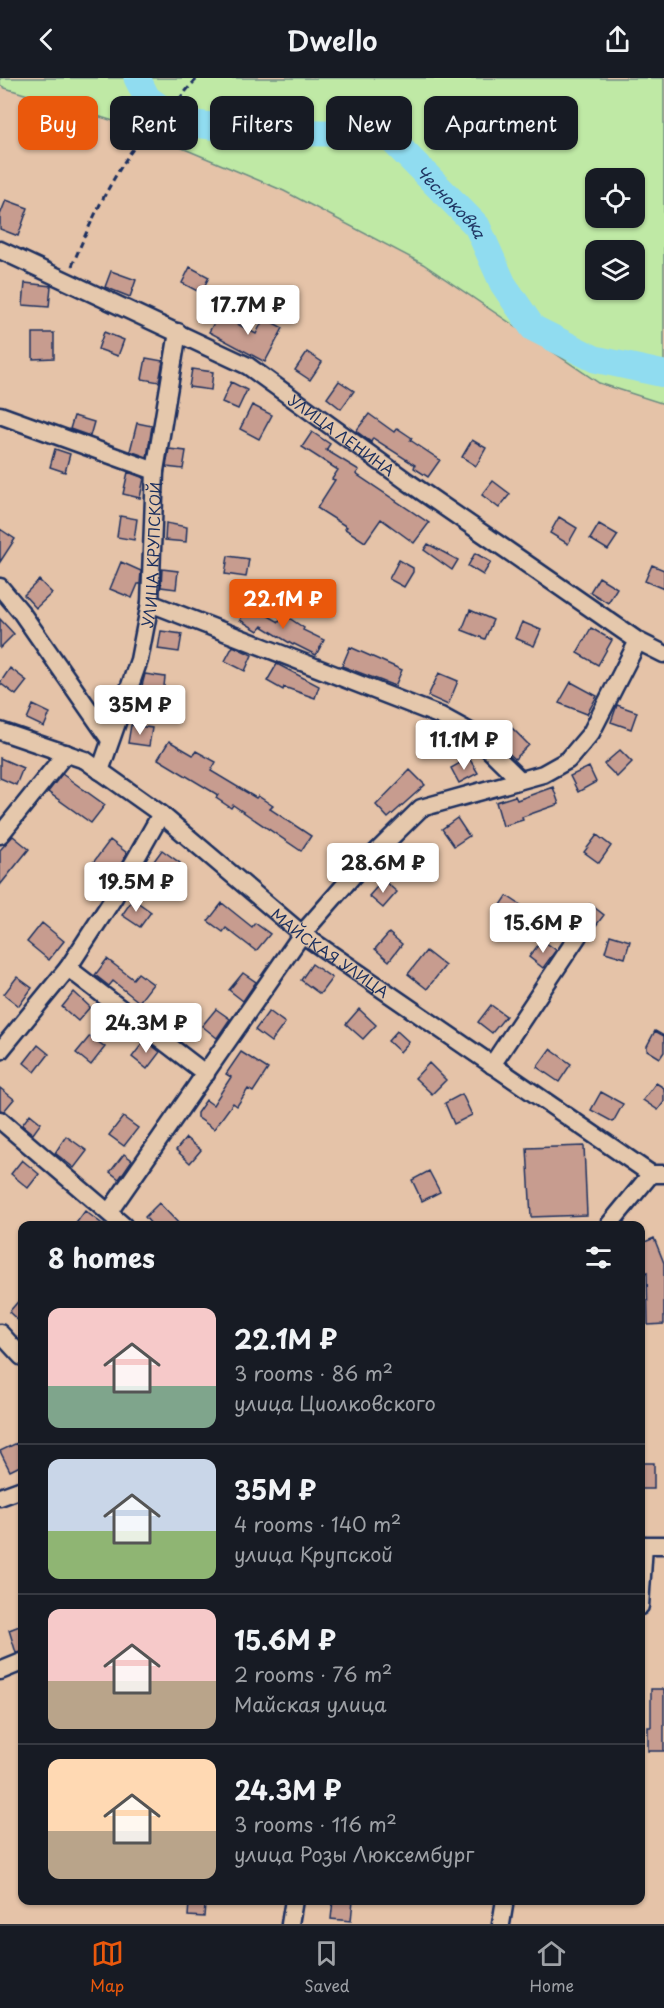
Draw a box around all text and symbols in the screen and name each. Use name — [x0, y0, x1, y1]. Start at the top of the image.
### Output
text: Dwello — [286, 19, 378, 60]
icon: back — [30, 23, 63, 56]
icon: share — [601, 23, 634, 56]
chip: Buy — [18, 96, 98, 150]
chip: Rent — [110, 96, 198, 150]
chip: Filters — [210, 96, 314, 150]
chip: New — [326, 96, 412, 150]
chip: Apartment — [424, 96, 578, 150]
water label: Чесноковка — [411, 159, 493, 243]
map controls — [585, 168, 645, 300]
button: locate — [585, 168, 645, 228]
button: layers — [585, 240, 645, 300]
pin: 17.7M ₽ — [193, 285, 303, 336]
text: 17.7M ₽ — [210, 289, 286, 319]
street label: УЛИЦА ЛЕНИНА — [284, 388, 400, 481]
street label: УЛИЦА КРУПСКОЙ — [134, 481, 166, 629]
pin: 22.1M ₽ — [228, 579, 338, 630]
text: 22.1M ₽ — [243, 583, 323, 613]
pin: 35M ₽ — [98, 685, 182, 736]
text: 35M ₽ — [108, 689, 172, 719]
pin: 11.1M ₽ — [409, 720, 519, 771]
text: 11.1M ₽ — [430, 724, 498, 754]
pin: 28.6M ₽ — [328, 843, 438, 894]
text: 28.6M ₽ — [341, 847, 425, 877]
pin: 19.5M ₽ — [81, 862, 191, 913]
text: 19.5M ₽ — [98, 866, 174, 896]
street label: МАЙСКАЯ УЛИЦА — [267, 902, 394, 1002]
pin: 15.6M ₽ — [488, 903, 598, 954]
text: 15.6M ₽ — [504, 907, 582, 937]
pin: 24.3M ₽ — [91, 1003, 201, 1054]
text: 24.3M ₽ — [105, 1007, 187, 1037]
text: 8 homes — [48, 1238, 155, 1277]
icon: filters — [582, 1241, 615, 1274]
text: 22.1M ₽ — [234, 1319, 337, 1358]
icon: home — [96, 1332, 168, 1404]
text: 3 rooms · 86 m² — [234, 1358, 393, 1388]
text: улица Циолковского — [234, 1388, 436, 1418]
text: 35M ₽ — [234, 1470, 316, 1509]
icon: home — [96, 1483, 168, 1555]
text: 4 rooms · 140 m² — [234, 1509, 401, 1539]
text: улица Крупской — [234, 1539, 393, 1569]
text: 15.6M ₽ — [234, 1620, 336, 1659]
icon: home — [96, 1633, 168, 1705]
text: 2 rooms · 76 m² — [234, 1659, 392, 1689]
text: Майская улица — [234, 1689, 387, 1719]
text: 24.3M ₽ — [234, 1770, 341, 1809]
icon: home — [96, 1783, 168, 1855]
text: 3 rooms · 116 m² — [234, 1809, 397, 1839]
text: улица Розы Люксембург — [234, 1839, 474, 1869]
tab: Map — [90, 1937, 124, 1997]
tab: Saved — [304, 1937, 350, 1997]
tab: Home — [530, 1937, 574, 1997]

